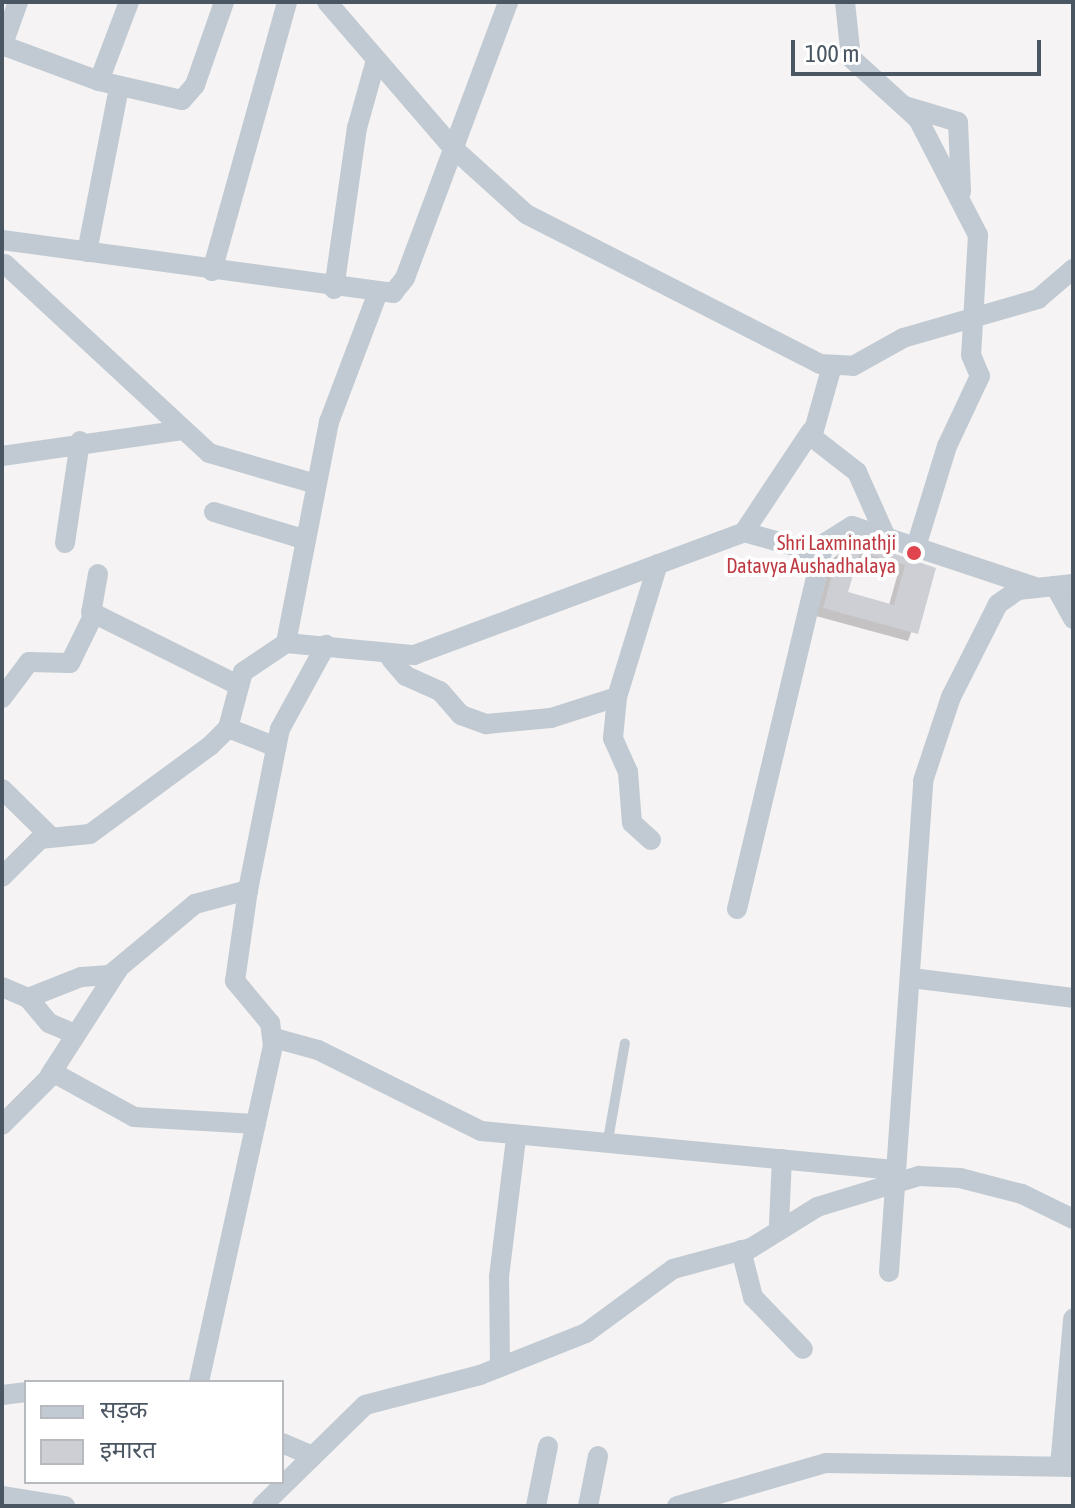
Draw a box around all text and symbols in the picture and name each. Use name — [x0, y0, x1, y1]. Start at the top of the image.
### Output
scale bar — [795, 24, 1045, 74]
text: 100 m — [805, 40, 859, 67]
place label: Shri Laxminathji Datavya Aushadhalaya — [726, 530, 896, 577]
marker: Shri Laxminathji Datavya Aushadhalaya — [903, 542, 925, 564]
legend — [24, 1380, 284, 1484]
text: सड़क — [100, 1396, 148, 1423]
text: इमारत — [100, 1436, 156, 1463]

